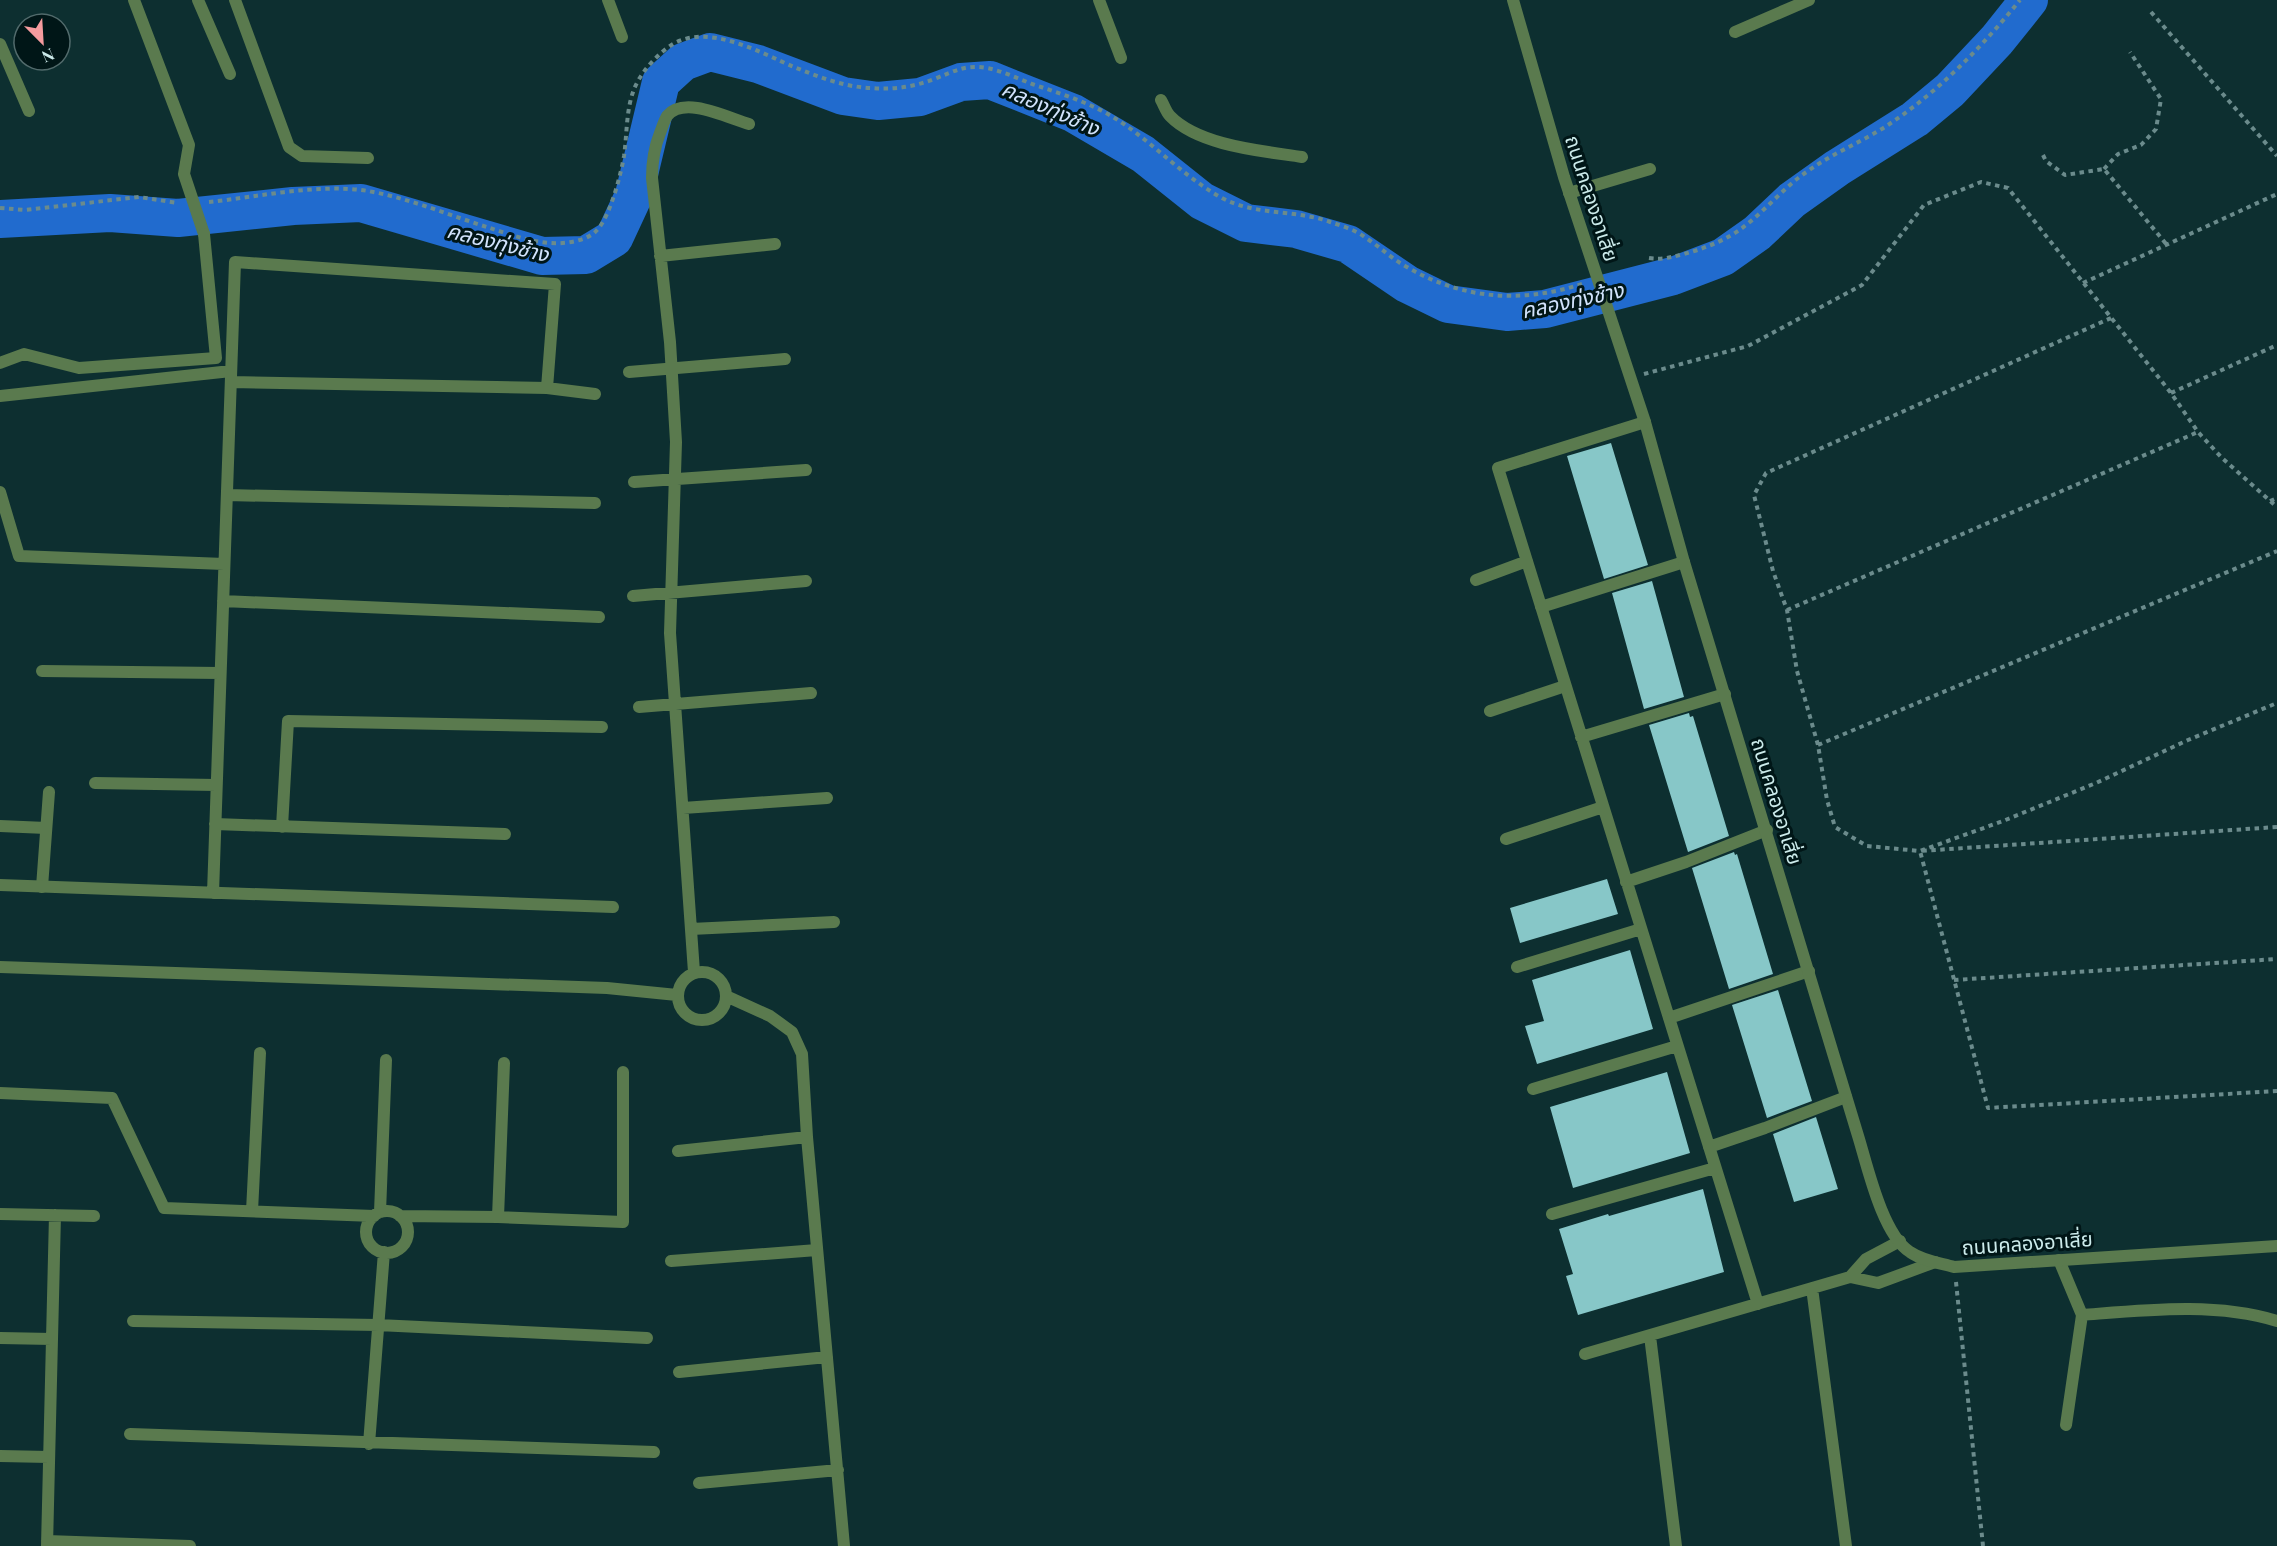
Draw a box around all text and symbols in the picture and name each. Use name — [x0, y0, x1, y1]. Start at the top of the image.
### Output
north arrow — [12, 12, 72, 72]
text: N — [38, 44, 58, 68]
water label: คลองทุ่งช้าง — [998, 73, 1106, 142]
street label: ถนนคลองอาเสี่ย — [1560, 131, 1626, 265]
water label: คลองทุ่งช้าง — [444, 215, 553, 269]
water label: คลองทุ่งช้าง — [1518, 274, 1627, 324]
street label: ถนนคลองอาเสี่ย — [1746, 734, 1810, 868]
street label: ถนนคลองอาเสี่ย — [1961, 1224, 2093, 1260]

